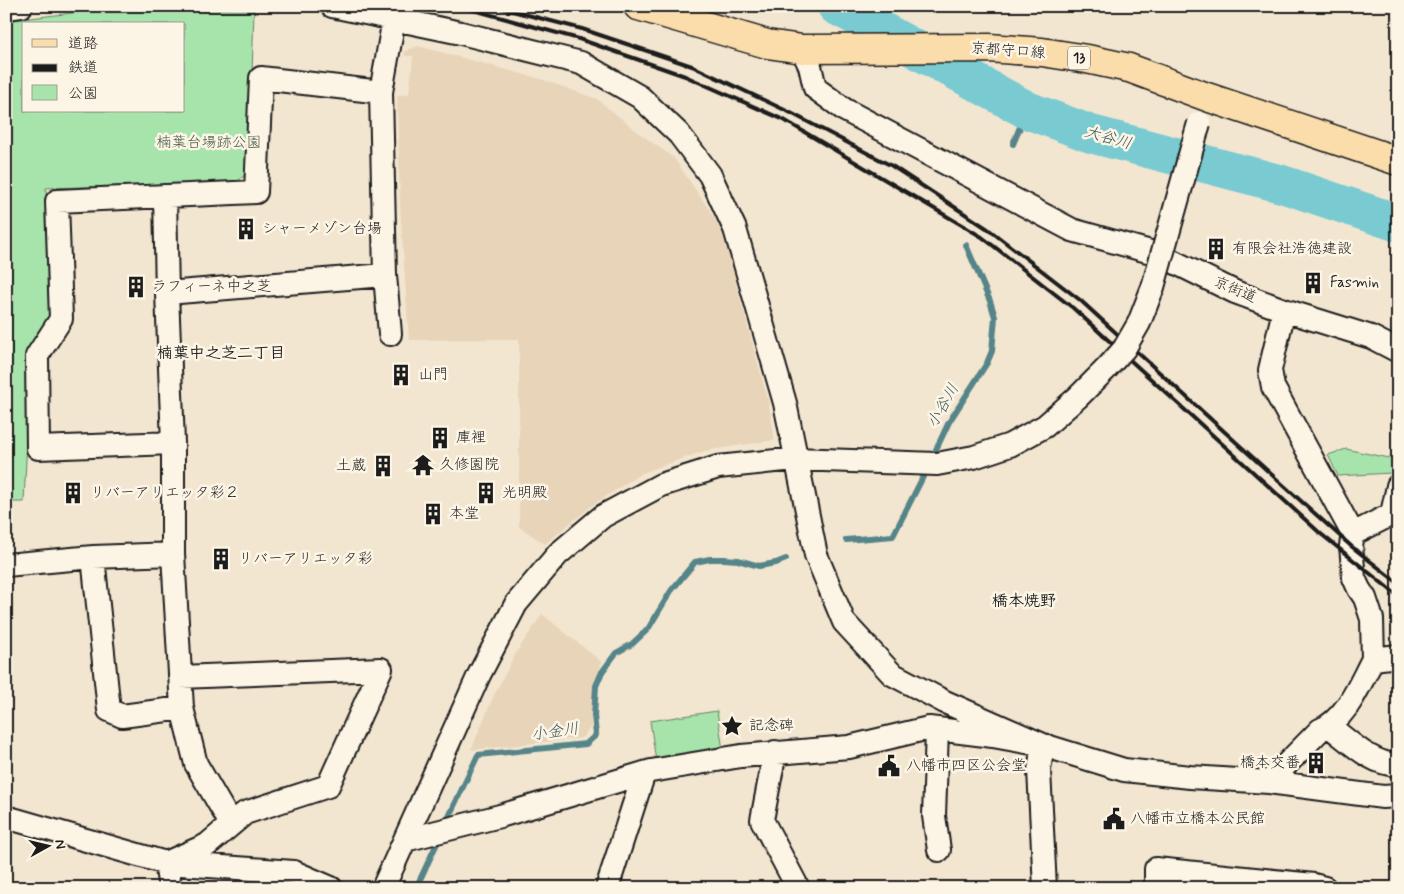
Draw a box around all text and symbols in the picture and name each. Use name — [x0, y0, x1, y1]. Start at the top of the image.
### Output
legend — [22, 22, 185, 112]
text: 道路 — [68, 34, 98, 54]
street label: 京都守口線 — [970, 38, 1046, 64]
road number: 13 — [1068, 46, 1090, 70]
text: 鉄道 — [68, 58, 98, 78]
text: 公園 — [68, 84, 98, 104]
water label: 大谷川 — [1082, 121, 1134, 155]
park label: 楠葉台場跡公園 — [156, 133, 262, 153]
building icon: シャーメゾン台場 — [233, 216, 259, 242]
place label: シャーメゾン台場 — [262, 219, 382, 239]
building icon: 有限会社浩徳建設 — [1203, 236, 1229, 262]
place label: 有限会社浩徳建設 — [1232, 239, 1352, 259]
building icon: Fasmin — [1300, 270, 1326, 296]
street label: 京街道 — [1210, 272, 1260, 308]
place label: Fasmin — [1330, 273, 1379, 293]
building icon: ラフィーネ中之芝 — [123, 274, 149, 300]
place label: ラフィーネ中之芝 — [152, 277, 271, 297]
district label: 楠葉中之芝二丁目 — [157, 343, 285, 364]
building icon: 山門 — [388, 362, 414, 388]
place label: 山門 — [418, 365, 448, 385]
water label: 小谷川 — [922, 380, 964, 432]
building icon: 庫裡 — [427, 425, 453, 451]
place label: 庫裡 — [456, 428, 486, 448]
temple icon: 久修園院 — [410, 452, 436, 478]
building icon: 土蔵 — [370, 453, 396, 479]
place label: 久修園院 — [439, 455, 499, 475]
place label: 土蔵 — [336, 456, 366, 476]
building icon: リバーアリエッタ彩２ — [60, 480, 86, 506]
building icon: 光明殿 — [473, 480, 499, 506]
place label: リバーアリエッタ彩２ — [90, 483, 239, 503]
place label: 光明殿 — [502, 483, 547, 503]
building icon: 本堂 — [420, 501, 446, 527]
place label: 本堂 — [449, 504, 479, 524]
building icon: リバーアリエッタ彩 — [208, 546, 234, 572]
place label: リバーアリエッタ彩 — [238, 549, 372, 569]
district label: 橋本焼野 — [992, 591, 1056, 612]
place icon: 記念碑 — [719, 713, 745, 739]
place label: 記念碑 — [749, 716, 794, 736]
water label: 小金川 — [530, 718, 580, 746]
building icon: 橋本交番 — [1303, 750, 1329, 776]
public building icon: 八幡市四区公会堂 — [876, 753, 902, 779]
place label: 橋本交番 — [1240, 753, 1300, 773]
place label: 八幡市四区公会堂 — [906, 756, 1026, 776]
public building icon: 八幡市立橋本公民館 — [1101, 806, 1127, 832]
place label: 八幡市立橋本公民館 — [1130, 809, 1265, 829]
north arrow — [22, 822, 72, 872]
text: N — [50, 838, 69, 850]

